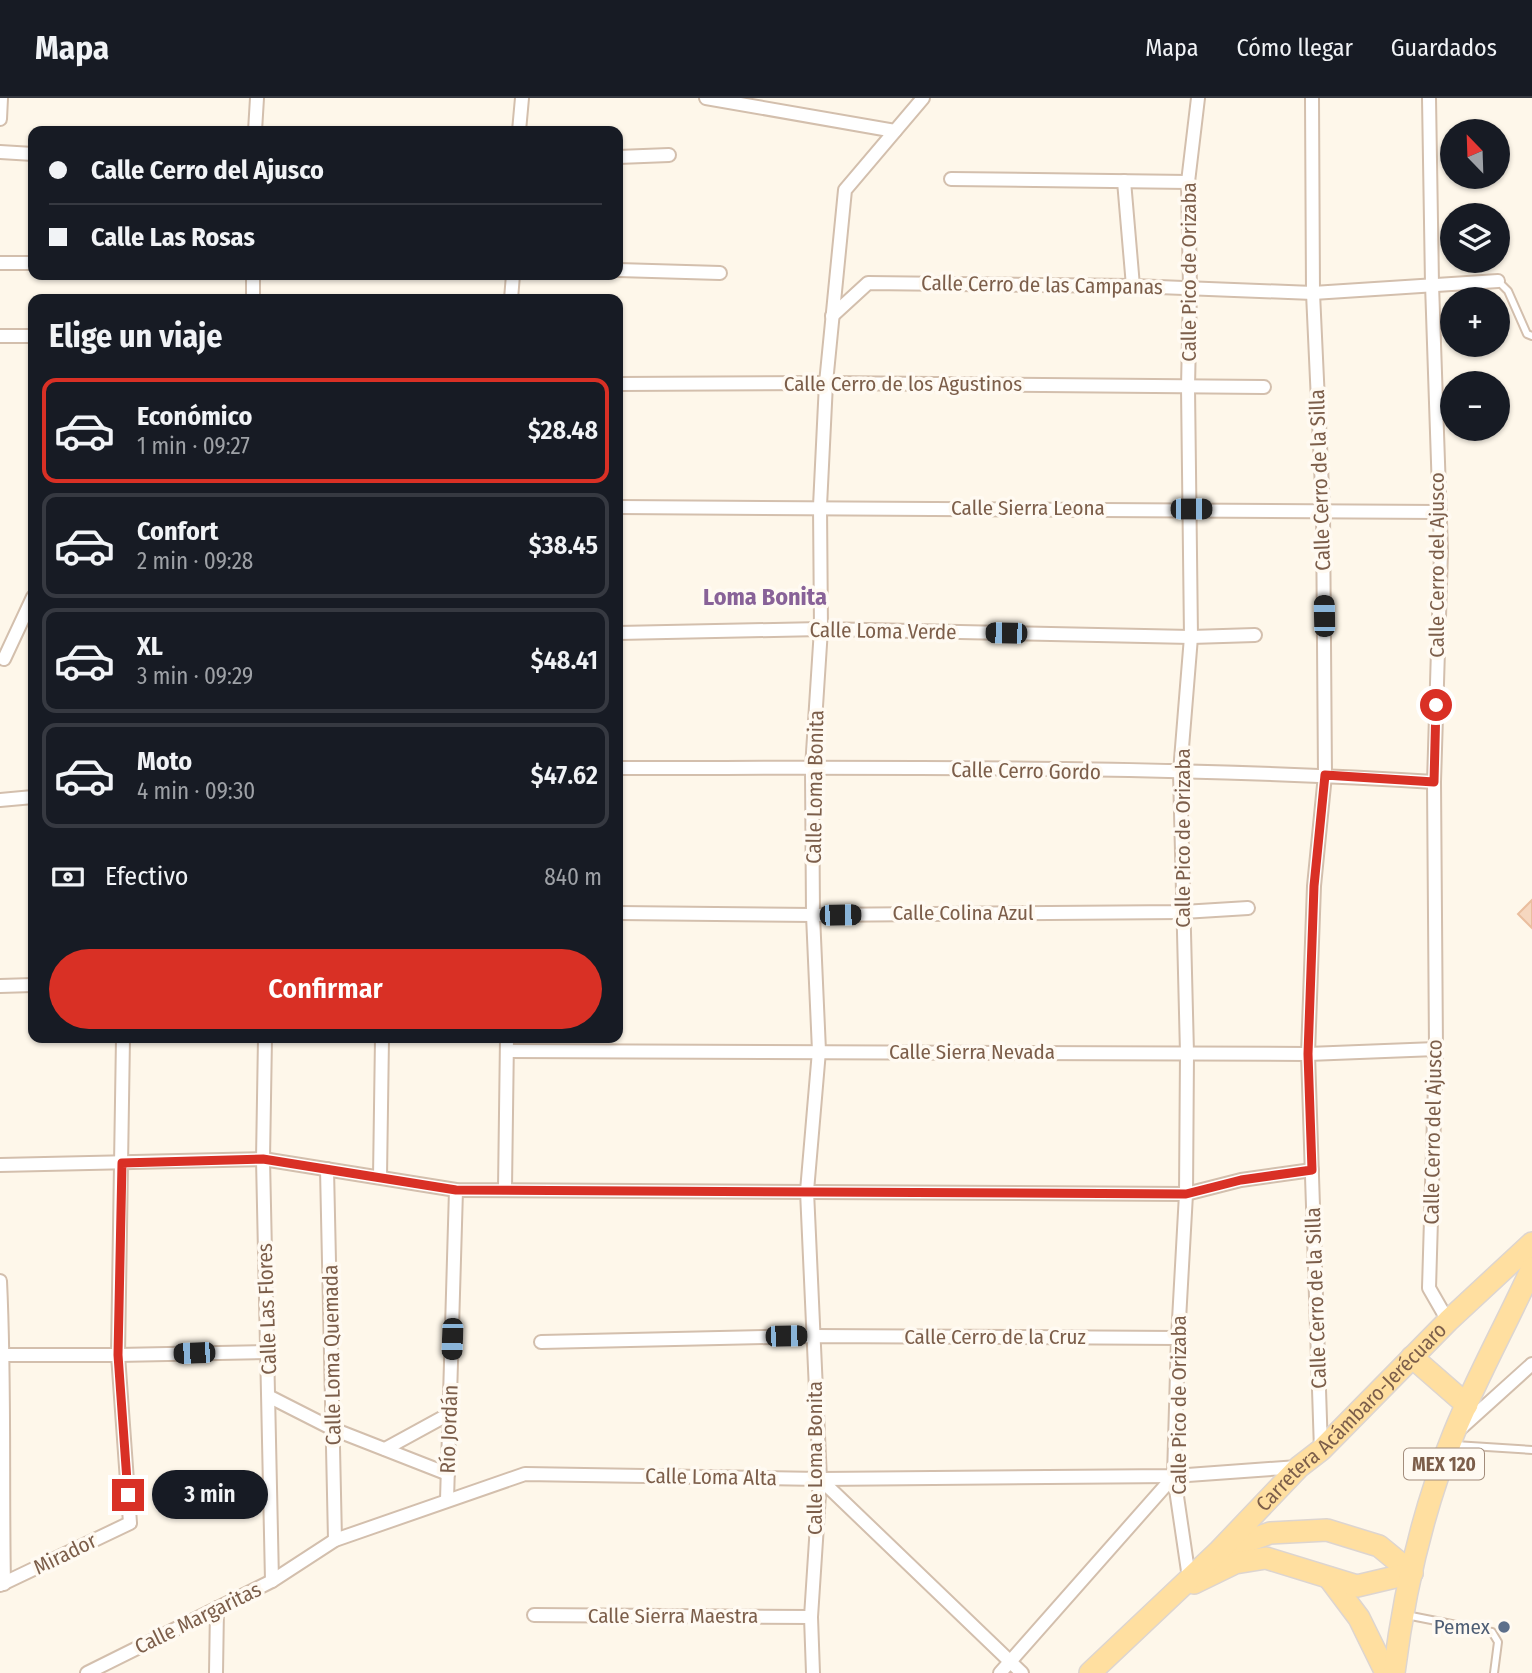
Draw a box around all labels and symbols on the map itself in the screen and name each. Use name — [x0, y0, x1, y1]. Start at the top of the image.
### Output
north arrow — [1440, 119, 1510, 189]
street label: Calle Pico de Orizaba — [1176, 182, 1202, 362]
street label: Calle Cerro de las Campanas — [921, 270, 1163, 300]
street label: Calle Cerro de los Agustinos — [784, 371, 1022, 397]
street label: Calle Cerro de la Silla — [1304, 389, 1336, 571]
street label: Calle Cerro del Ajusco — [1424, 472, 1450, 658]
street label: Calle Sierra Leona — [951, 495, 1105, 521]
car — [1171, 499, 1213, 520]
district label: Loma Bonita — [703, 583, 827, 611]
car — [1314, 595, 1335, 637]
street label: Calle Loma Verde — [809, 617, 957, 645]
car — [985, 622, 1028, 644]
route start — [1420, 689, 1452, 721]
street label: Calle Loma Bonita — [801, 710, 829, 864]
street label: Calle Pico de Orizaba — [1170, 748, 1196, 928]
street label: Calle Cerro Gordo — [951, 757, 1101, 785]
street label: Calle Colina Azul — [893, 900, 1034, 926]
car — [819, 904, 862, 926]
street label: Calle Sierra Nevada — [889, 1039, 1055, 1065]
street label: Calle Cerro del Ajusco — [1418, 1039, 1448, 1225]
street label: Calle Cerro de la Silla — [1300, 1207, 1332, 1389]
street label: Calle Las Flores — [252, 1243, 282, 1375]
street label: Calle Loma Quemada — [317, 1264, 347, 1446]
street label: Calle Pico de Orizaba — [1166, 1315, 1192, 1495]
street label: Carretera Acámbaro-Jerécuaro — [1251, 1317, 1452, 1517]
car — [441, 1318, 464, 1360]
street label: Calle Cerro de la Cruz — [904, 1324, 1086, 1350]
car — [765, 1325, 808, 1347]
car — [173, 1342, 216, 1364]
street label: Calle Loma Bonita — [802, 1381, 828, 1535]
street label: Río Jordán — [434, 1384, 464, 1474]
road number: MEX 120 — [1404, 1448, 1484, 1480]
street label: Calle Loma Alta — [645, 1463, 777, 1491]
callout: 3 min — [152, 1470, 268, 1520]
route end — [112, 1479, 144, 1511]
street label: Mirador — [29, 1527, 101, 1580]
street label: Calle Margaritas — [131, 1576, 265, 1660]
street label: Calle Sierra Maestra — [588, 1603, 758, 1629]
place label: Pemex — [1434, 1614, 1491, 1640]
marker: Pemex — [1496, 1619, 1512, 1635]

